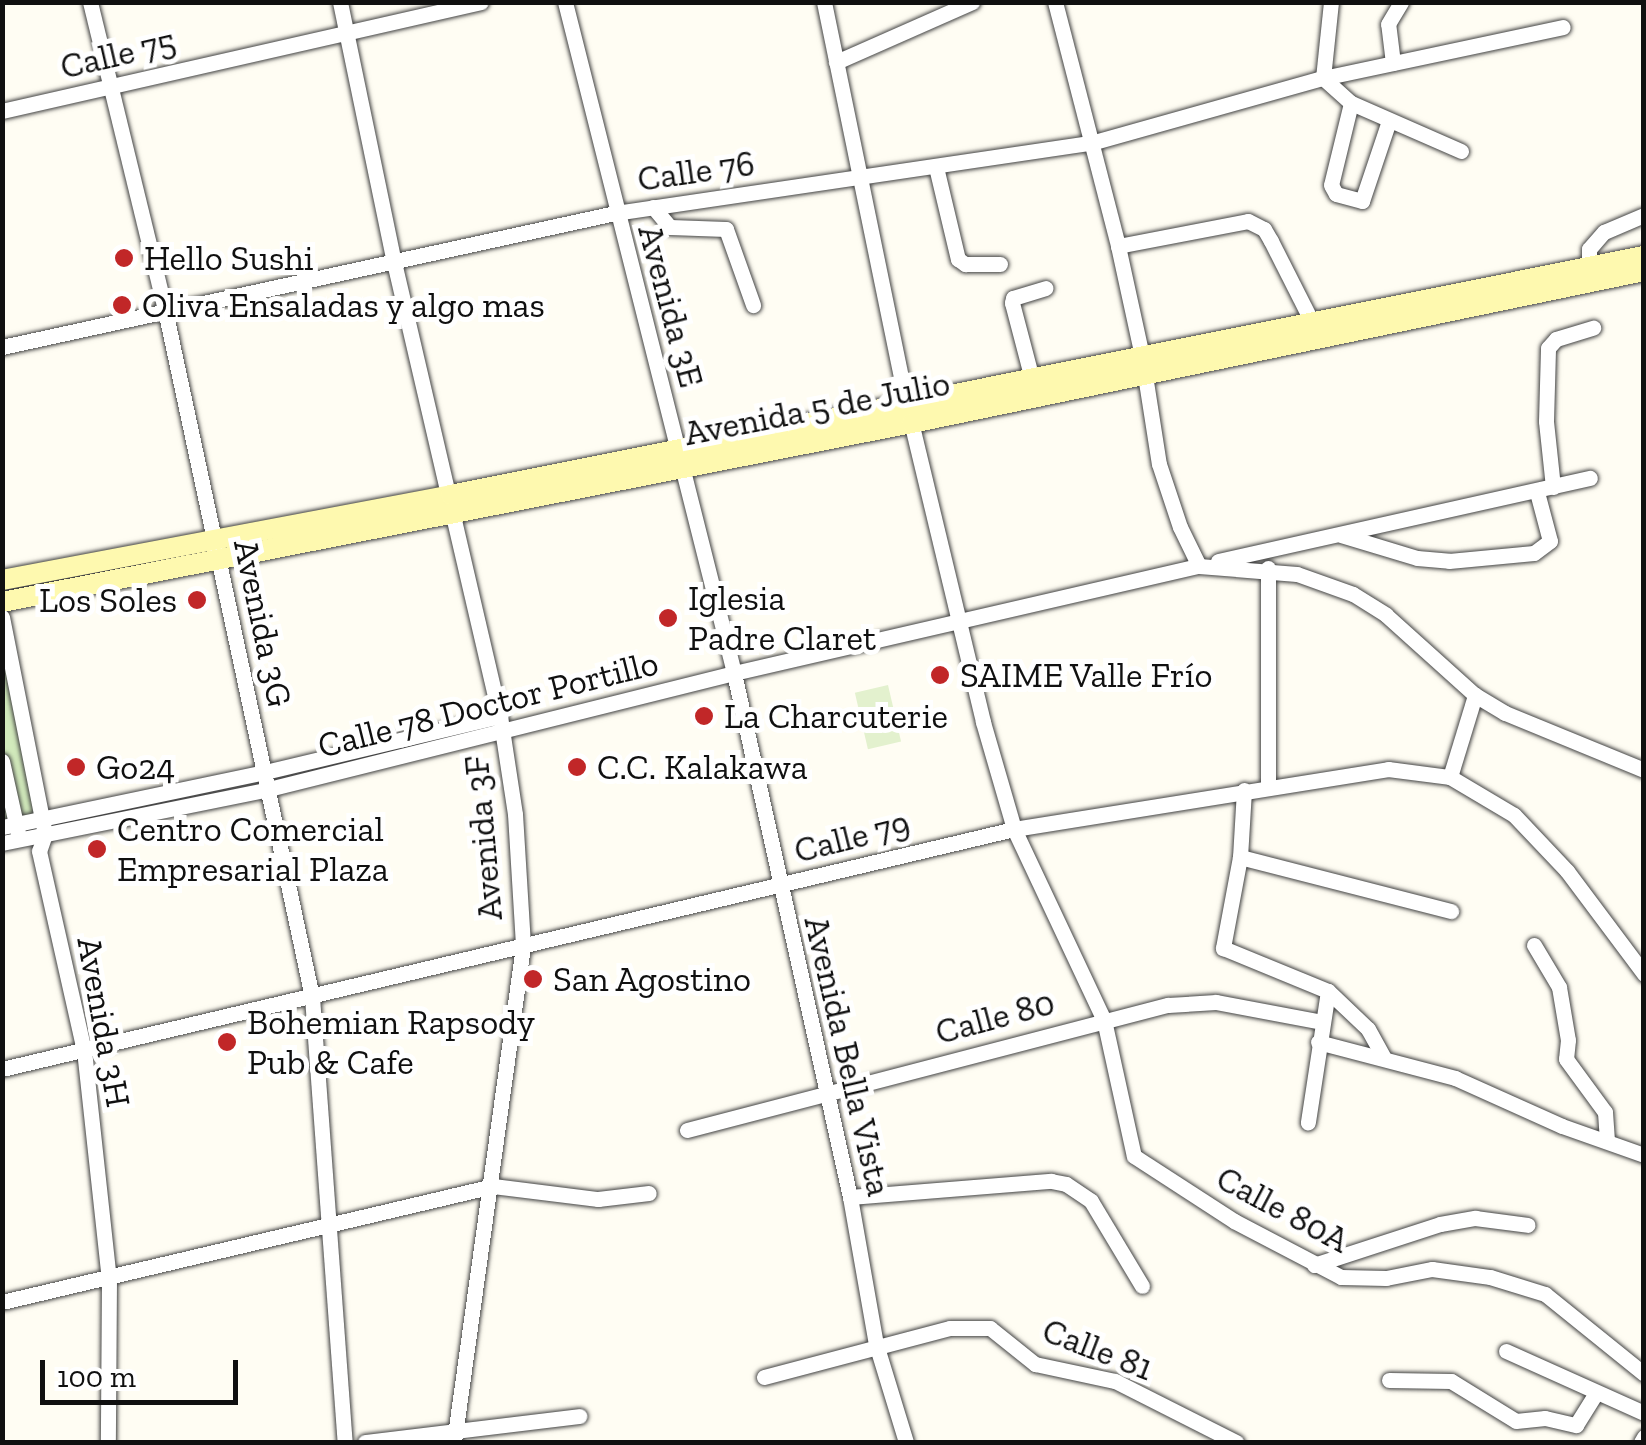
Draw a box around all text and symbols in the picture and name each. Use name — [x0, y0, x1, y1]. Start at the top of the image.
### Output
street label: Calle 75 — [56, 20, 180, 88]
street label: Calle 76 — [635, 142, 757, 200]
street label: Avenida 3E — [629, 220, 713, 392]
place label: Hello Sushi — [144, 237, 314, 279]
marker: Hello Sushi — [113, 247, 135, 269]
place label: Oliva Ensaladas y algo mas — [142, 284, 546, 326]
marker: Oliva Ensaladas y algo mas — [111, 294, 133, 316]
street label: Avenida 5 de Julio — [680, 362, 954, 454]
street label: Avenida 3G — [225, 536, 301, 710]
place label: Iglesia Padre Claret — [688, 577, 876, 659]
place label: Los Soles — [39, 579, 177, 621]
marker: Los Soles — [186, 589, 208, 611]
marker: Iglesia Padre Claret — [657, 607, 679, 629]
street label: Calle 78 Doctor Portillo — [313, 641, 663, 767]
place label: SAIME Valle Frío — [960, 654, 1214, 696]
marker: SAIME Valle Frío — [929, 664, 951, 686]
place label: La Charcuterie — [724, 695, 948, 737]
marker: La Charcuterie — [693, 705, 715, 727]
place label: Go24 — [96, 746, 175, 788]
place label: C.C. Kalakawa — [597, 746, 808, 788]
street label: Avenida 3F — [455, 754, 511, 922]
marker: Go24 — [65, 756, 87, 778]
marker: C.C. Kalakawa — [566, 756, 588, 778]
street label: Calle 79 — [790, 802, 914, 872]
place label: Centro Comercial Empresarial Plaza — [117, 808, 389, 890]
marker: Centro Comercial Empresarial Plaza — [86, 838, 108, 860]
street label: Avenida Bella Vista — [795, 912, 901, 1200]
street label: Avenida 3H — [68, 934, 140, 1110]
place label: San Agostino — [553, 958, 752, 1000]
marker: San Agostino — [522, 968, 544, 990]
street label: Calle 80 — [931, 981, 1059, 1053]
place label: Bohemian Rapsody Pub & Cafe — [247, 1001, 535, 1083]
marker: Bohemian Rapsody Pub & Cafe — [216, 1031, 238, 1053]
street label: Calle 80A — [1210, 1157, 1356, 1261]
street label: Calle 81 — [1037, 1309, 1159, 1389]
scale bar — [45, 1340, 242, 1402]
text: 100 m — [57, 1359, 136, 1395]

